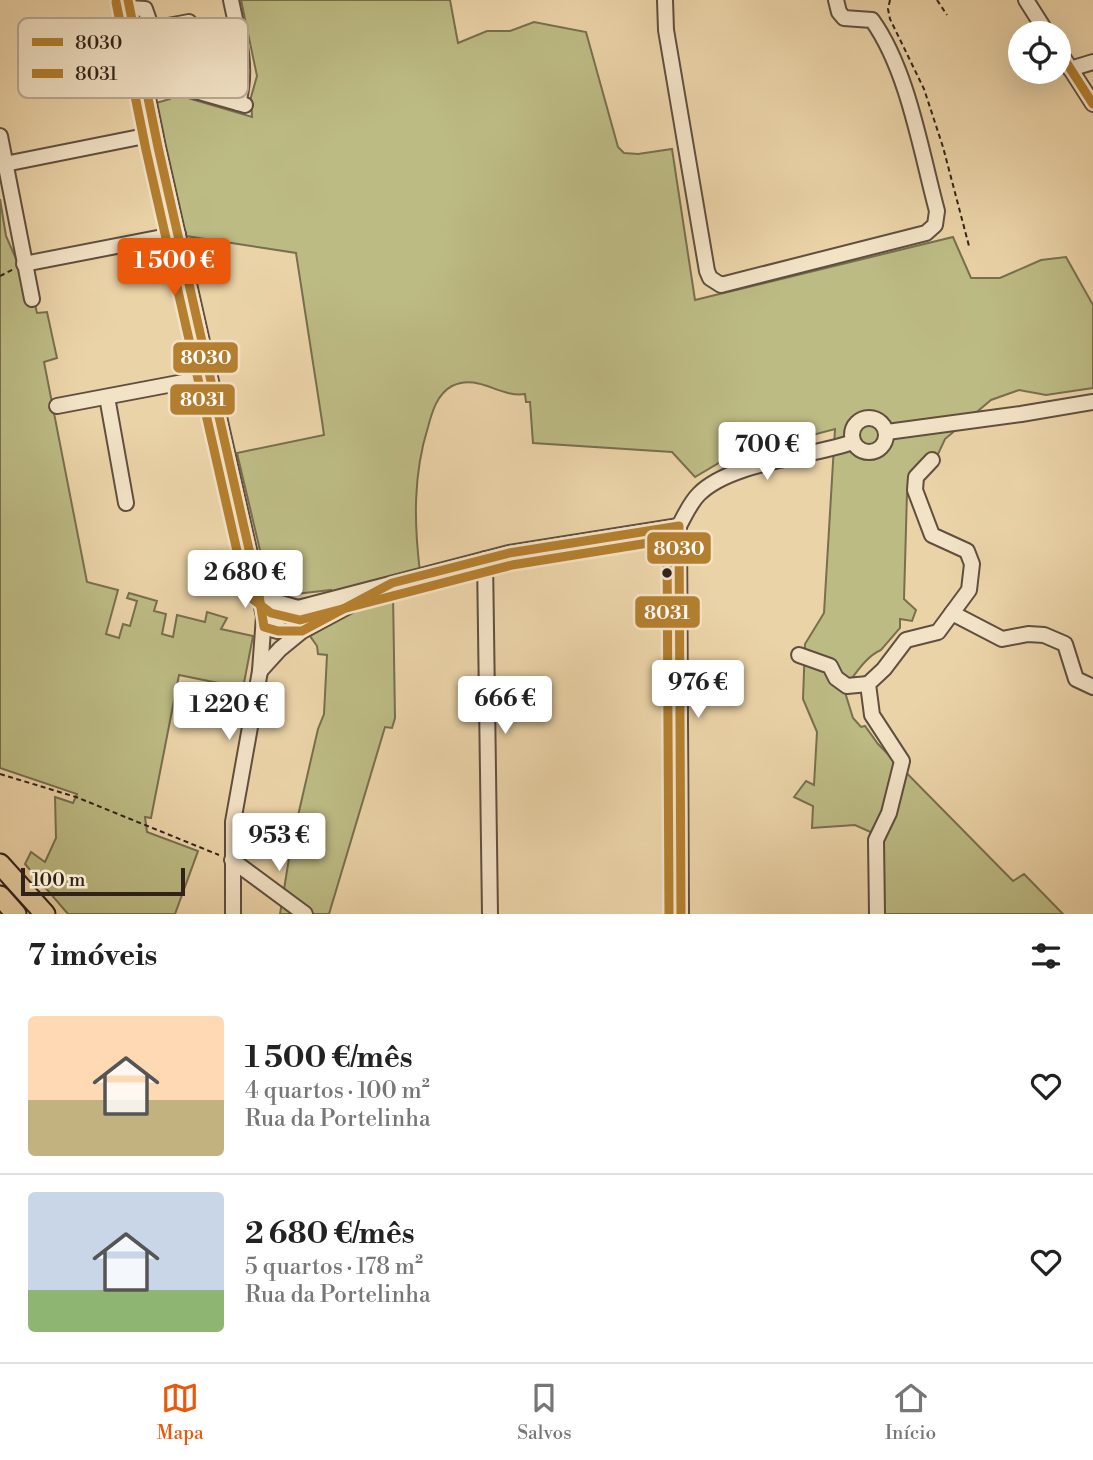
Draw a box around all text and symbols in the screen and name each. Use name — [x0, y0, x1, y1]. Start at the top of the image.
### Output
legend — [18, 18, 248, 98]
map controls — [1008, 21, 1071, 84]
button: locate — [1008, 21, 1071, 84]
text: 8030 — [75, 31, 122, 55]
text: 8031 — [75, 62, 117, 86]
pin: 1 500 € — [109, 238, 239, 298]
text: 1 500 € — [133, 247, 215, 275]
line badge: 8030 — [172, 341, 239, 374]
text: 8030 — [180, 346, 232, 370]
line badge: 8031 — [169, 383, 236, 416]
text: 8031 — [180, 388, 226, 412]
pin: 700 € — [718, 422, 816, 482]
text: 700 € — [735, 431, 799, 459]
line badge: 8030 — [646, 531, 712, 565]
text: 8030 — [653, 537, 705, 561]
pin: 2 680 € — [180, 550, 310, 610]
text: 2 680 € — [204, 559, 286, 587]
unlabelled marker — [660, 566, 674, 580]
line badge: 8031 — [634, 595, 701, 629]
text: 8031 — [644, 601, 690, 625]
pin: 976 € — [649, 660, 747, 720]
text: 976 € — [668, 669, 728, 697]
pin: 666 € — [456, 676, 554, 736]
pin: 1 220 € — [164, 682, 294, 742]
text: 666 € — [474, 685, 536, 713]
text: 1 220 € — [190, 691, 268, 719]
pin: 953 € — [230, 814, 328, 873]
text: 953 € — [248, 822, 310, 850]
scale bar — [21, 865, 186, 897]
text: 100 m — [32, 868, 85, 892]
text: 7 imóveis — [28, 937, 157, 975]
icon: filters — [1027, 937, 1065, 975]
text: 1 500 €/mês — [245, 1039, 413, 1077]
icon: home — [84, 1044, 168, 1128]
icon: heart — [1027, 1067, 1065, 1105]
text: 4 quartos · 100 m² — [245, 1077, 430, 1105]
text: Rua da Portelinha — [245, 1105, 431, 1133]
text: 2 680 €/mês — [245, 1215, 415, 1253]
icon: home — [84, 1220, 168, 1304]
icon: heart — [1027, 1243, 1065, 1281]
text: 5 quartos · 178 m² — [245, 1253, 423, 1281]
text: Rua da Portelinha — [245, 1281, 431, 1309]
tab: Mapa — [157, 1379, 204, 1445]
tab: Salvos — [517, 1379, 571, 1445]
tab: Início — [885, 1379, 936, 1445]

